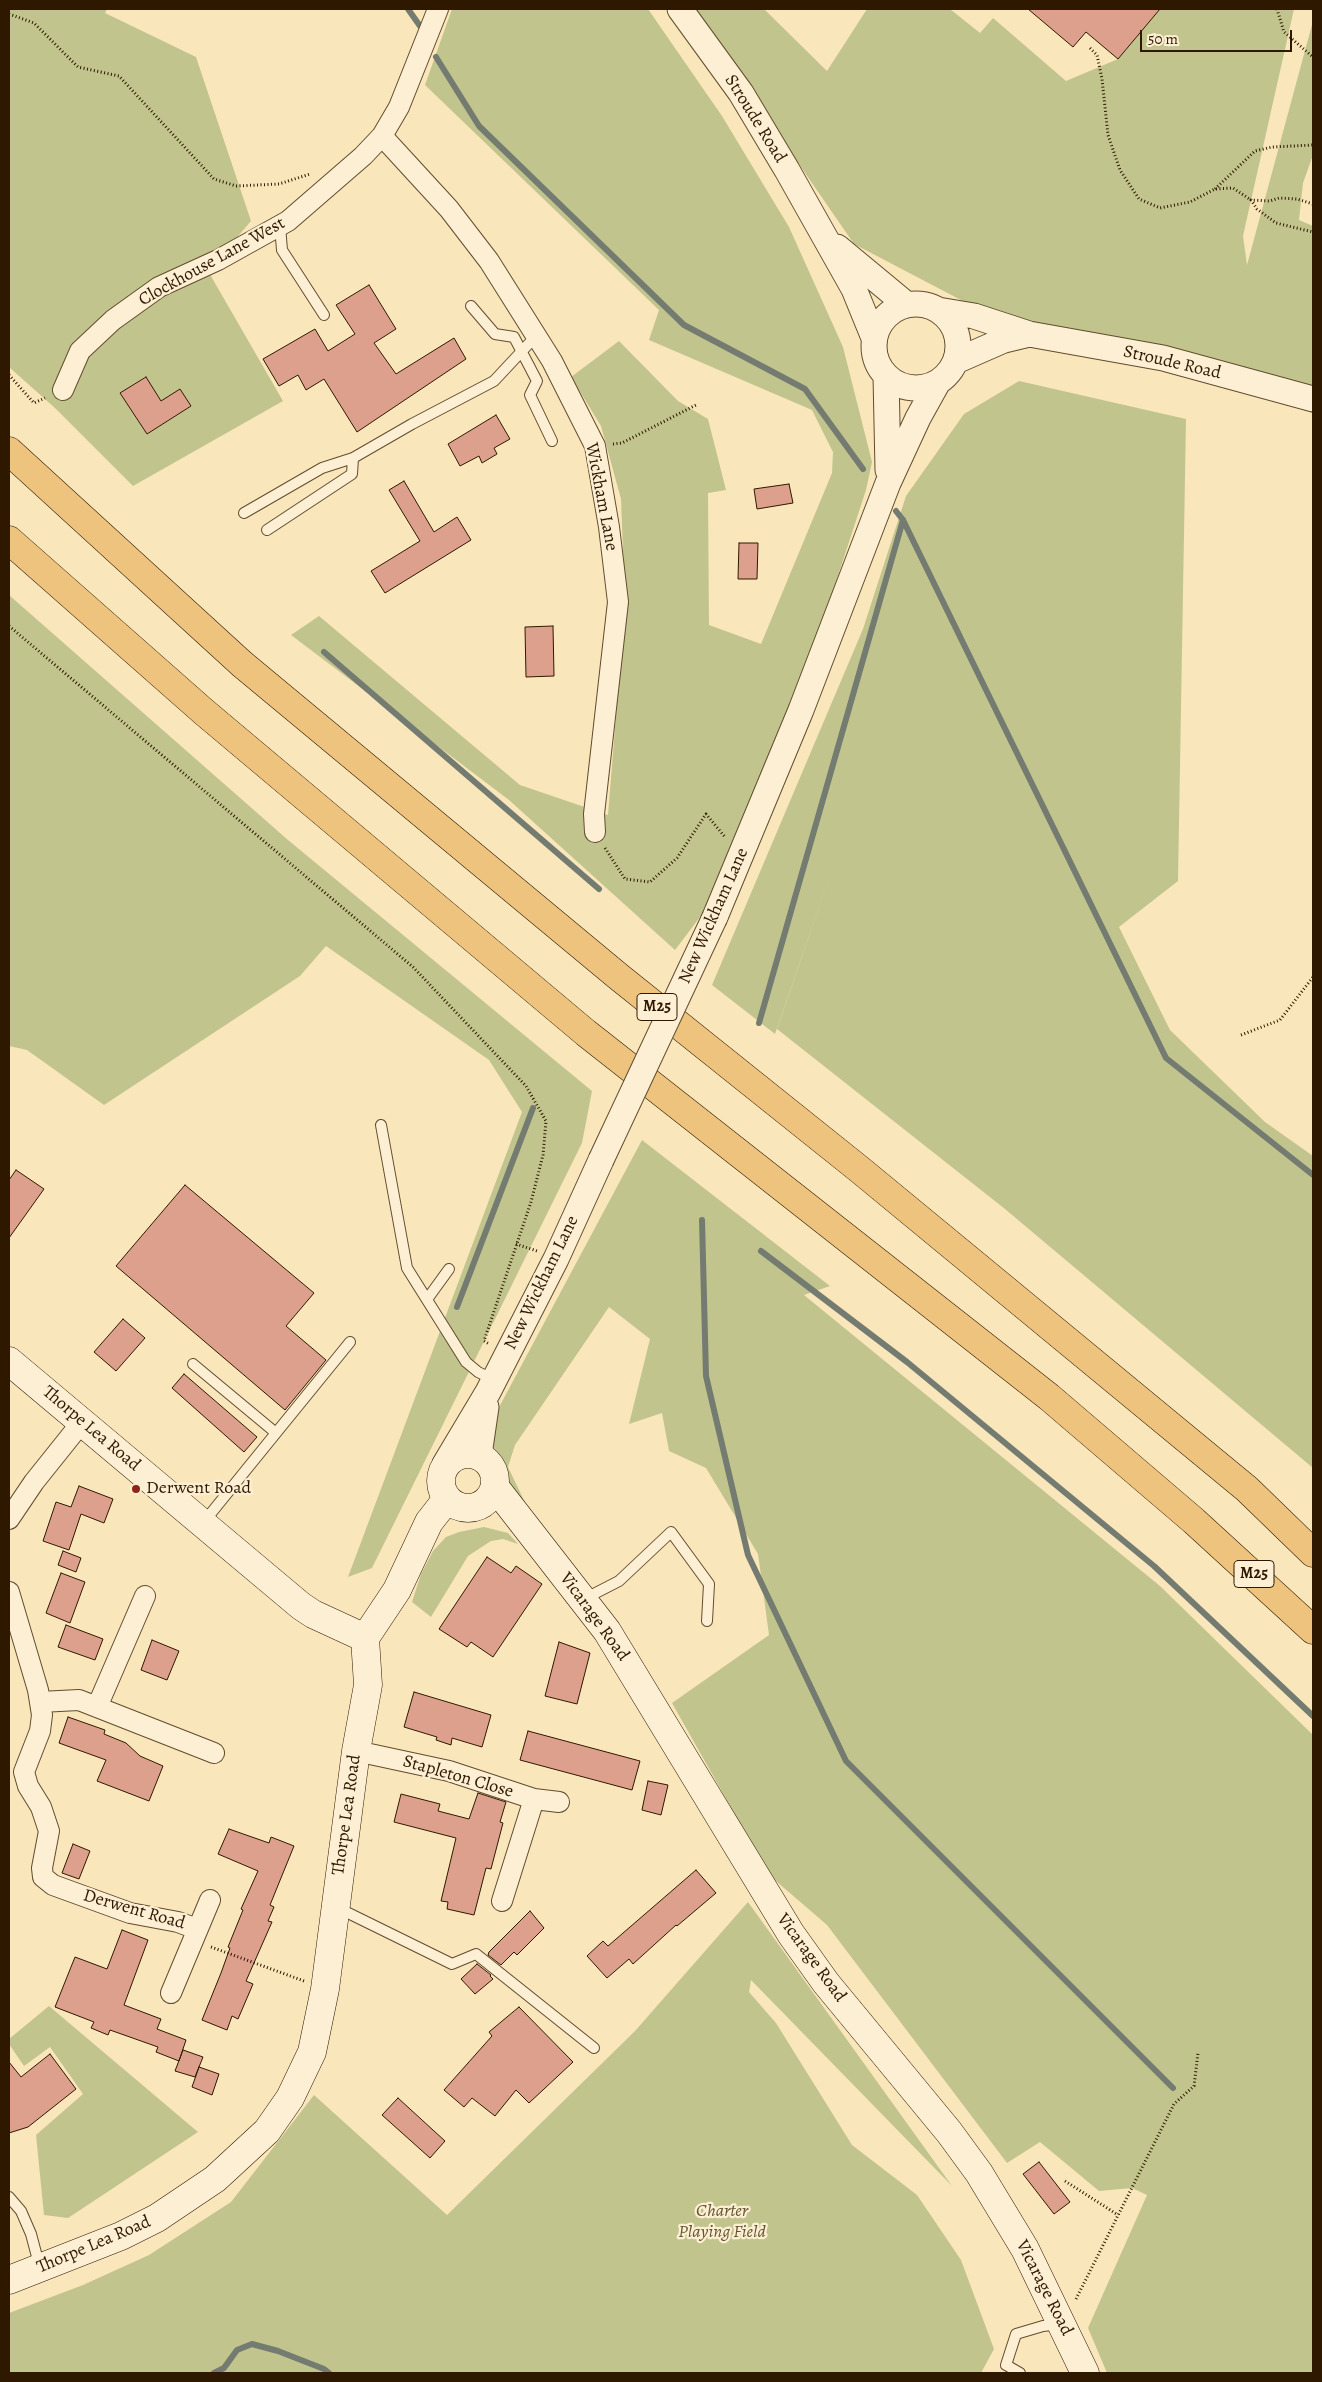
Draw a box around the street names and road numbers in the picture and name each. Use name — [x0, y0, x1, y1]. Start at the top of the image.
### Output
street label: Stroude Road — [719, 71, 791, 167]
street label: Clockhouse Lane West — [135, 213, 289, 311]
street label: Stroude Road — [1121, 341, 1223, 385]
street label: Wickham Lane — [580, 441, 622, 553]
street label: New Wickham Lane — [674, 845, 754, 987]
road number: M25 — [637, 994, 677, 1020]
street label: New Wickham Lane — [500, 1212, 584, 1354]
street label: Thorpe Lea Road — [38, 1382, 144, 1476]
road number: M25 — [1234, 1560, 1274, 1588]
street label: Vicarage Road — [555, 1568, 633, 1666]
street label: Stapleton Close — [400, 1751, 516, 1803]
street label: Thorpe Lea Road — [328, 1753, 366, 1877]
street label: Derwent Road — [80, 1885, 188, 1935]
street label: Vicarage Road — [772, 1909, 850, 2007]
street label: Thorpe Lea Road — [34, 2211, 154, 2279]
street label: Vicarage Road — [1011, 2237, 1077, 2339]

